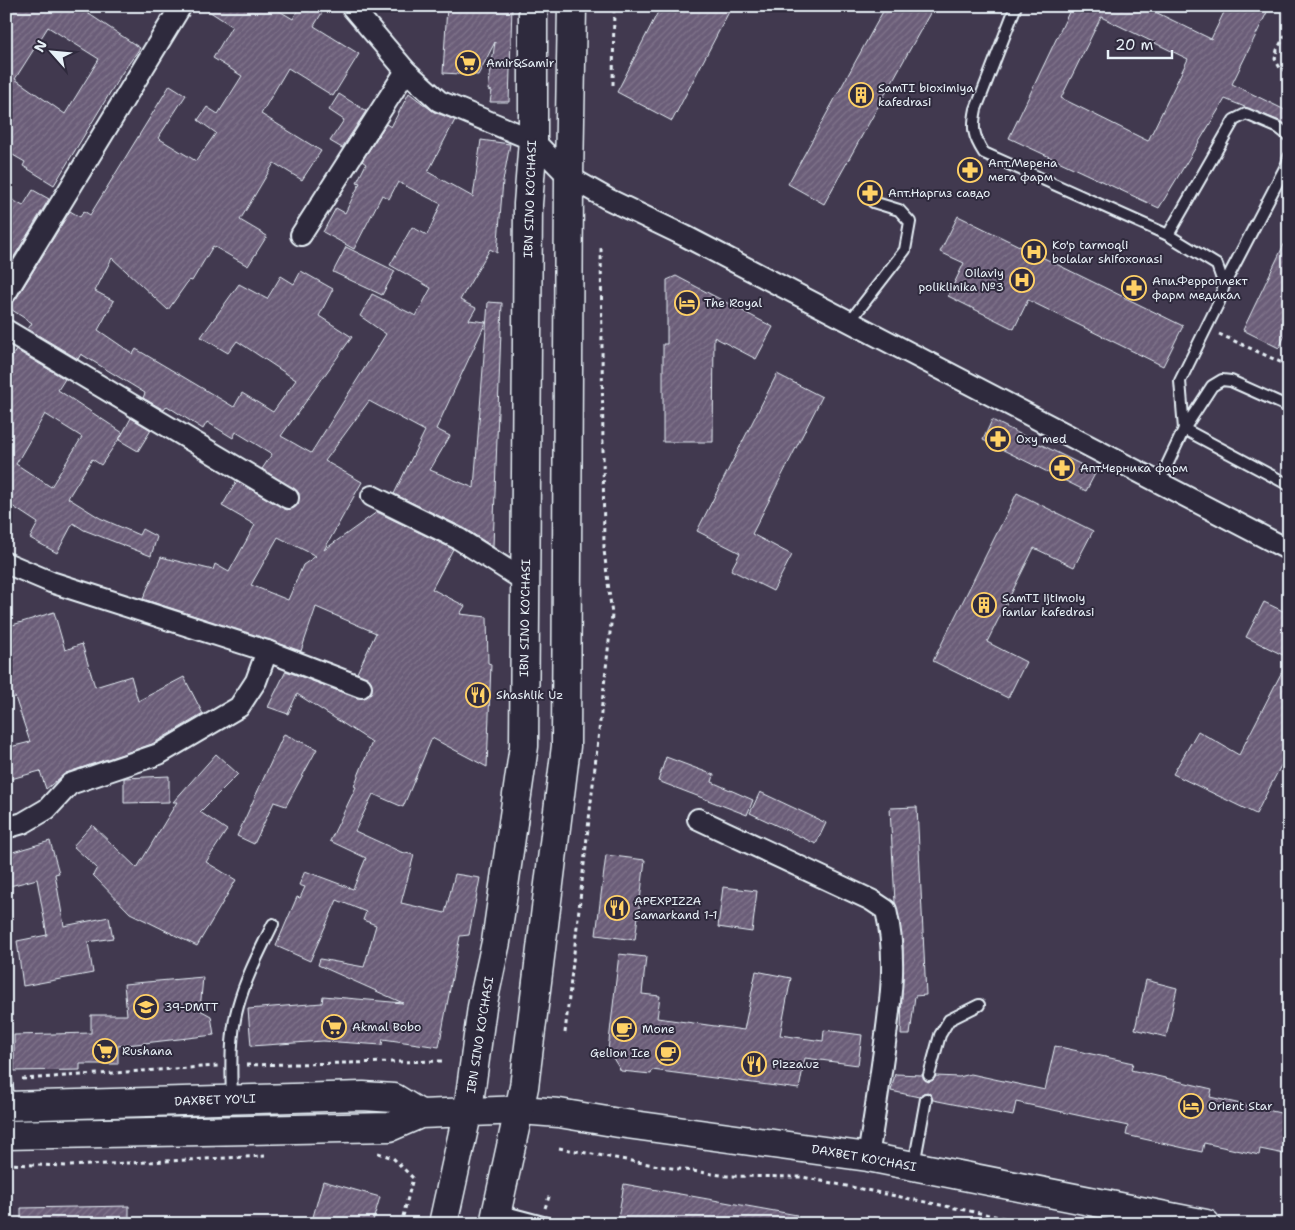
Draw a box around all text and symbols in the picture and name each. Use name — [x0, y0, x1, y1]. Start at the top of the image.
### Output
north arrow — [28, 28, 78, 78]
scale bar — [1108, 28, 1171, 60]
text: 20 m — [1115, 35, 1154, 55]
text: N — [30, 37, 51, 55]
supermarket icon: Amir&Samir — [455, 50, 481, 76]
place label: Amir&Samir — [486, 55, 555, 71]
place label: SamTI bioximiya kafedrasi — [878, 80, 974, 110]
building icon: SamTI bioximiya kafedrasi — [848, 82, 874, 108]
street label: IBN SINO KO'CHASI — [520, 140, 540, 258]
place label: Апт.Мерена мега фарм — [988, 155, 1058, 185]
pharmacy icon: Апт.Мерена мега фарм — [957, 157, 983, 183]
pharmacy icon: Апт.Наргиз савдо — [857, 180, 883, 206]
place label: Апт.Наргиз савдо — [888, 185, 990, 201]
place label: Ko'p tarmoqli bolalar shifoxonasi — [1052, 237, 1163, 267]
hospital icon: Ko'p tarmoqli bolalar shifoxonasi — [1021, 239, 1047, 265]
place label: Oilaviy poliklinika №3 — [918, 265, 1004, 295]
hospital icon: Oilaviy poliklinika №3 — [1009, 267, 1035, 293]
place label: Апи.Ферроплект фарм медикал — [1152, 273, 1248, 303]
pharmacy icon: Апи.Ферроплект фарм медикал — [1121, 275, 1147, 301]
hotel icon: The Royal — [674, 290, 700, 316]
place label: The Royal — [704, 295, 763, 311]
pharmacy icon: Oxy med — [985, 426, 1011, 452]
place label: Oxy med — [1016, 431, 1067, 447]
pharmacy icon: Апт.Черника фарм — [1049, 455, 1075, 481]
place label: Апт.Черника фарм — [1080, 460, 1188, 476]
street label: IBN SINO KO'CHASI — [516, 559, 534, 677]
place label: SamTI ijtimoiy fanlar kafedrasi — [1002, 590, 1094, 620]
building icon: SamTI ijtimoiy fanlar kafedrasi — [971, 592, 997, 618]
restaurant icon: Shashlik Uz — [465, 682, 491, 708]
place label: Shashlik Uz — [496, 687, 563, 703]
place label: APEXPIZZA Samarkand 1-1 — [634, 893, 718, 923]
restaurant icon: APEXPIZZA Samarkand 1-1 — [604, 895, 630, 921]
street label: IBN SINO KO'CHASI — [463, 975, 497, 1094]
school or university icon: 39-DMTT — [133, 994, 159, 1020]
place label: 39-DMTT — [164, 999, 219, 1015]
supermarket icon: Akmal Bobo — [321, 1014, 347, 1040]
cafe icon: Mone — [611, 1016, 637, 1042]
place label: Akmal Bobo — [352, 1019, 421, 1035]
place label: Mone — [642, 1021, 675, 1037]
supermarket icon: Rushana — [92, 1038, 118, 1064]
cafe icon: Gelion Ice — [655, 1040, 681, 1066]
place label: Rushana — [122, 1043, 173, 1059]
place label: Gelion Ice — [590, 1045, 650, 1061]
restaurant icon: Pizza.uz — [741, 1051, 767, 1077]
place label: Pizza.uz — [772, 1056, 820, 1072]
street label: DAXBET YO'LI — [174, 1091, 256, 1109]
hotel icon: Orient Star — [1178, 1093, 1204, 1119]
place label: Orient Star — [1208, 1098, 1273, 1114]
street label: DAXBET KO'CHASI — [810, 1141, 918, 1175]

